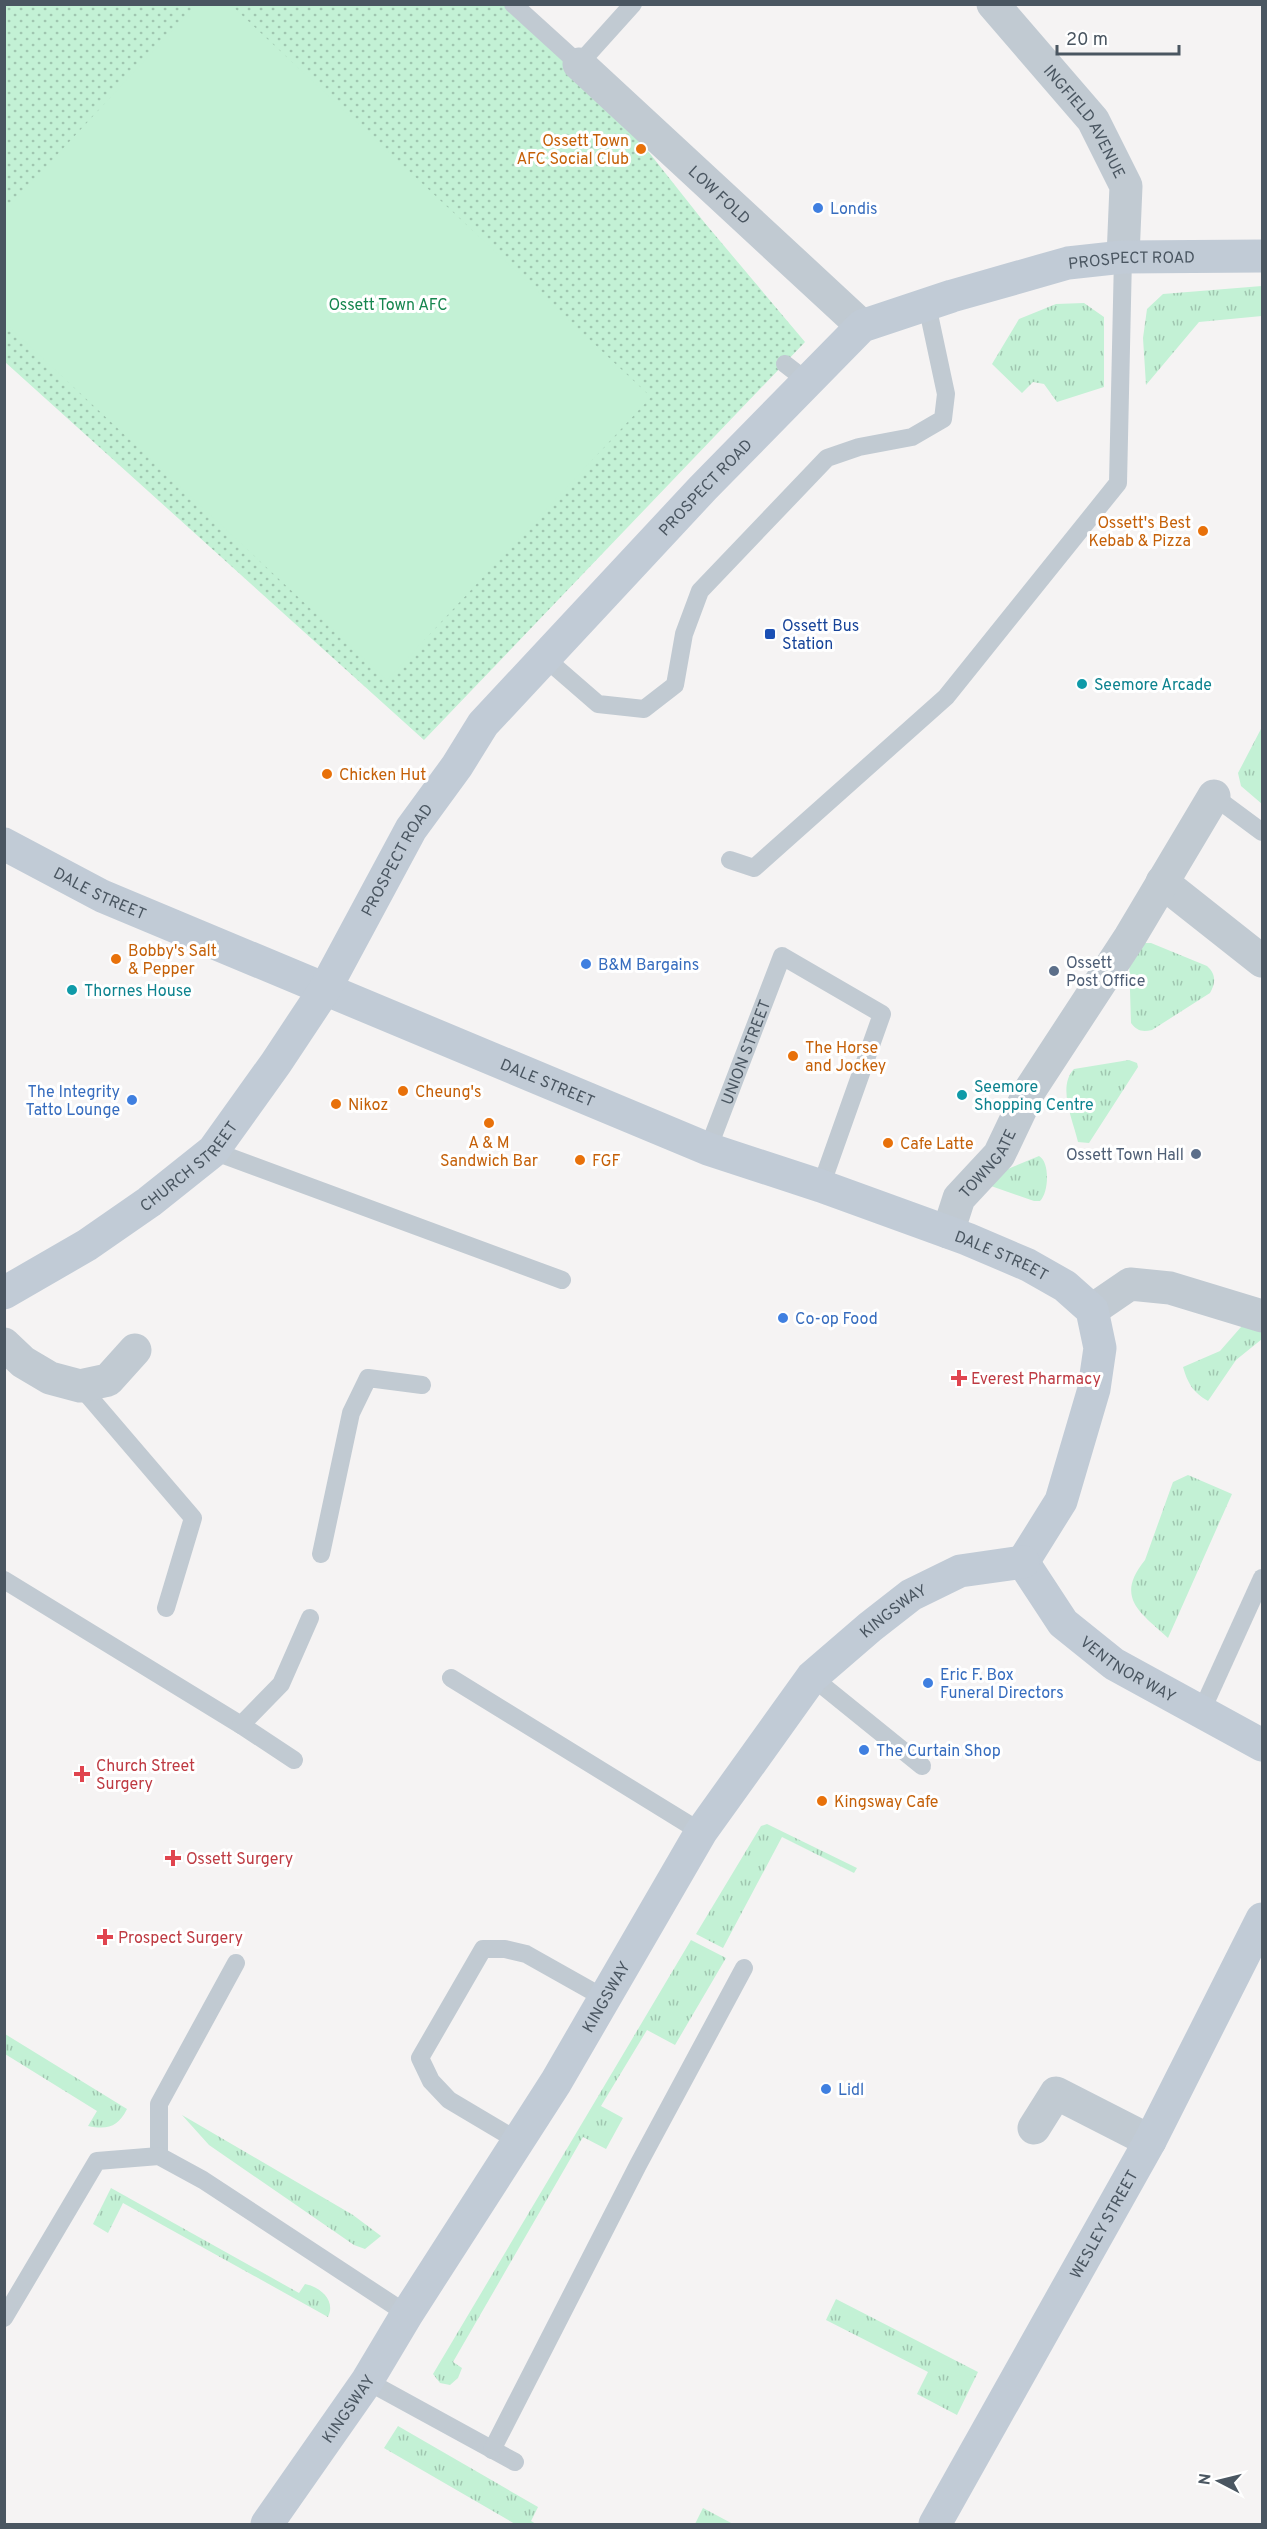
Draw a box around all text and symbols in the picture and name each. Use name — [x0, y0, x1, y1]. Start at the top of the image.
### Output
scale bar — [1057, 18, 1178, 56]
text: 20 m — [1066, 29, 1108, 52]
street label: INGFIELD AVENUE — [1038, 62, 1129, 182]
place label: Ossett Town AFC Social Club — [516, 132, 629, 170]
marker: Ossett Town AFC Social Club — [634, 142, 648, 156]
street label: LOW FOLD — [683, 162, 754, 230]
place label: Londis — [830, 200, 878, 220]
marker: Londis — [811, 201, 825, 215]
street label: PROSPECT ROAD — [1067, 248, 1195, 275]
park label: Ossett Town AFC — [328, 296, 448, 316]
street label: PROSPECT ROAD — [655, 436, 758, 541]
place label: Ossett's Best Kebab & Pizza — [1089, 514, 1191, 552]
marker: Ossett's Best Kebab & Pizza — [1196, 524, 1210, 538]
place label: Ossett Bus Station — [782, 617, 859, 655]
marker: Ossett Bus Station — [763, 627, 777, 641]
place label: Seemore Arcade — [1094, 676, 1212, 696]
marker: Seemore Arcade — [1075, 677, 1089, 691]
place label: Chicken Hut — [339, 766, 426, 786]
marker: Chicken Hut — [320, 767, 334, 781]
street label: PROSPECT ROAD — [358, 800, 438, 920]
street label: DALE STREET — [49, 864, 149, 925]
place label: Bobby's Salt & Pepper — [128, 942, 217, 980]
marker: Bobby's Salt & Pepper — [109, 952, 123, 966]
place label: Ossett Post Office — [1066, 954, 1145, 992]
place label: B&M Bargains — [598, 956, 699, 976]
marker: B&M Bargains — [579, 957, 593, 971]
marker: Ossett Post Office — [1047, 964, 1061, 978]
place label: Thornes House — [84, 982, 192, 1002]
marker: Thornes House — [65, 983, 79, 997]
street label: UNION STREET — [718, 997, 776, 1108]
place label: The Horse and Jockey — [805, 1039, 886, 1077]
marker: The Horse and Jockey — [786, 1049, 800, 1063]
street label: DALE STREET — [497, 1055, 597, 1113]
place label: Seemore Shopping Centre — [974, 1078, 1094, 1116]
place label: The Integrity Tatto Lounge — [25, 1083, 120, 1121]
place label: Cheung's — [415, 1083, 482, 1103]
marker: Cheung's — [396, 1084, 410, 1098]
marker: Seemore Shopping Centre — [955, 1088, 969, 1102]
marker: The Integrity Tatto Lounge — [125, 1093, 139, 1107]
place label: Nikoz — [348, 1096, 388, 1116]
marker: Nikoz — [329, 1097, 343, 1111]
marker: A & M Sandwich Bar — [482, 1116, 496, 1130]
street label: CHURCH STREET — [137, 1118, 243, 1217]
street label: TOWNGATE — [956, 1126, 1022, 1203]
place label: A & M Sandwich Bar — [440, 1134, 538, 1172]
place label: Cafe Latte — [900, 1135, 974, 1155]
marker: Cafe Latte — [881, 1136, 895, 1150]
place label: Ossett Town Hall — [1066, 1146, 1184, 1166]
marker: Ossett Town Hall — [1189, 1147, 1203, 1161]
place label: FGF — [592, 1152, 621, 1172]
marker: FGF — [573, 1153, 587, 1167]
street label: DALE STREET — [951, 1227, 1051, 1286]
place label: Co-op Food — [795, 1310, 878, 1330]
marker: Co-op Food — [776, 1311, 790, 1325]
place label: Everest Pharmacy — [971, 1370, 1101, 1390]
marker: Everest Pharmacy — [952, 1371, 966, 1385]
street label: KINGSWAY — [856, 1581, 931, 1643]
street label: VENTNOR WAY — [1075, 1633, 1179, 1708]
place label: Eric F. Box Funeral Directors — [940, 1666, 1064, 1704]
marker: Eric F. Box Funeral Directors — [921, 1676, 935, 1690]
place label: The Curtain Shop — [876, 1742, 1001, 1762]
marker: The Curtain Shop — [857, 1743, 871, 1757]
place label: Church Street Surgery — [96, 1757, 195, 1795]
marker: Church Street Surgery — [73, 1765, 91, 1783]
place label: Kingsway Cafe — [834, 1793, 938, 1813]
marker: Kingsway Cafe — [815, 1794, 829, 1808]
marker: Ossett Surgery — [164, 1849, 182, 1867]
place label: Ossett Surgery — [186, 1850, 293, 1870]
marker: Prospect Surgery — [96, 1928, 114, 1946]
place label: Prospect Surgery — [118, 1929, 243, 1949]
street label: KINGSWAY — [579, 1958, 636, 2037]
place label: Lidl — [838, 2081, 864, 2101]
marker: Lidl — [819, 2082, 833, 2096]
street label: WESLEY STREET — [1067, 2167, 1144, 2283]
street label: KINGSWAY — [319, 2372, 380, 2448]
north arrow — [1189, 2451, 1249, 2511]
text: N — [1195, 2472, 1217, 2486]

